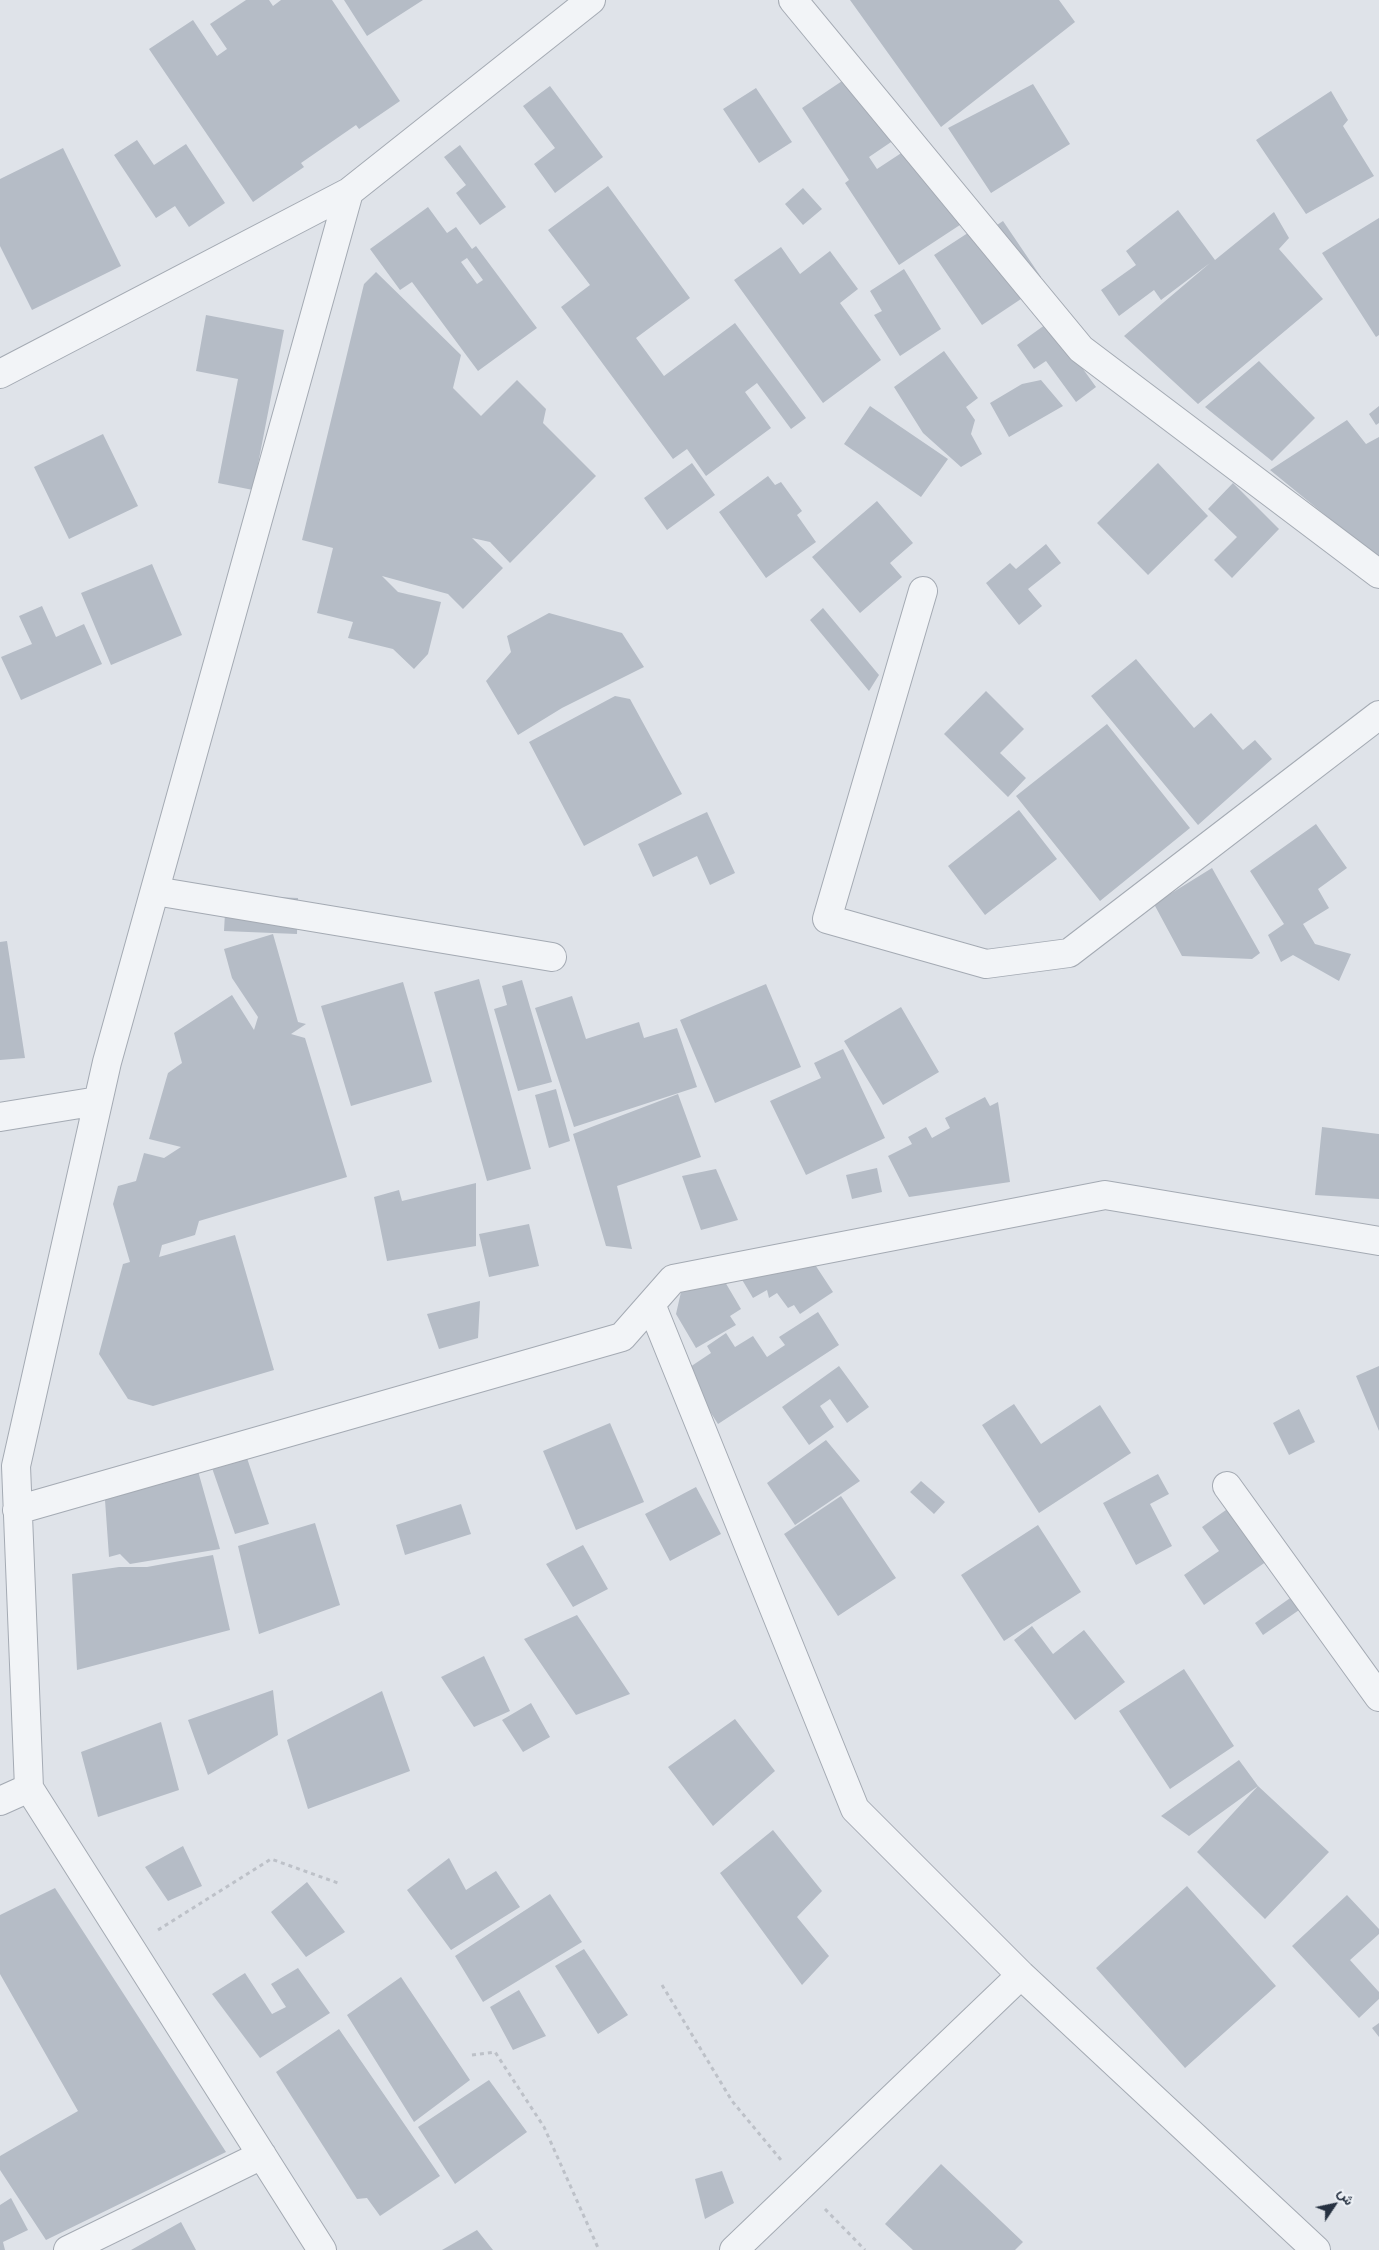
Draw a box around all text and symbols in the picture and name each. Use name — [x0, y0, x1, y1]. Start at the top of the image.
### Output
north arrow — [1309, 2180, 1359, 2230]
text: ش — [1334, 2184, 1359, 2209]

